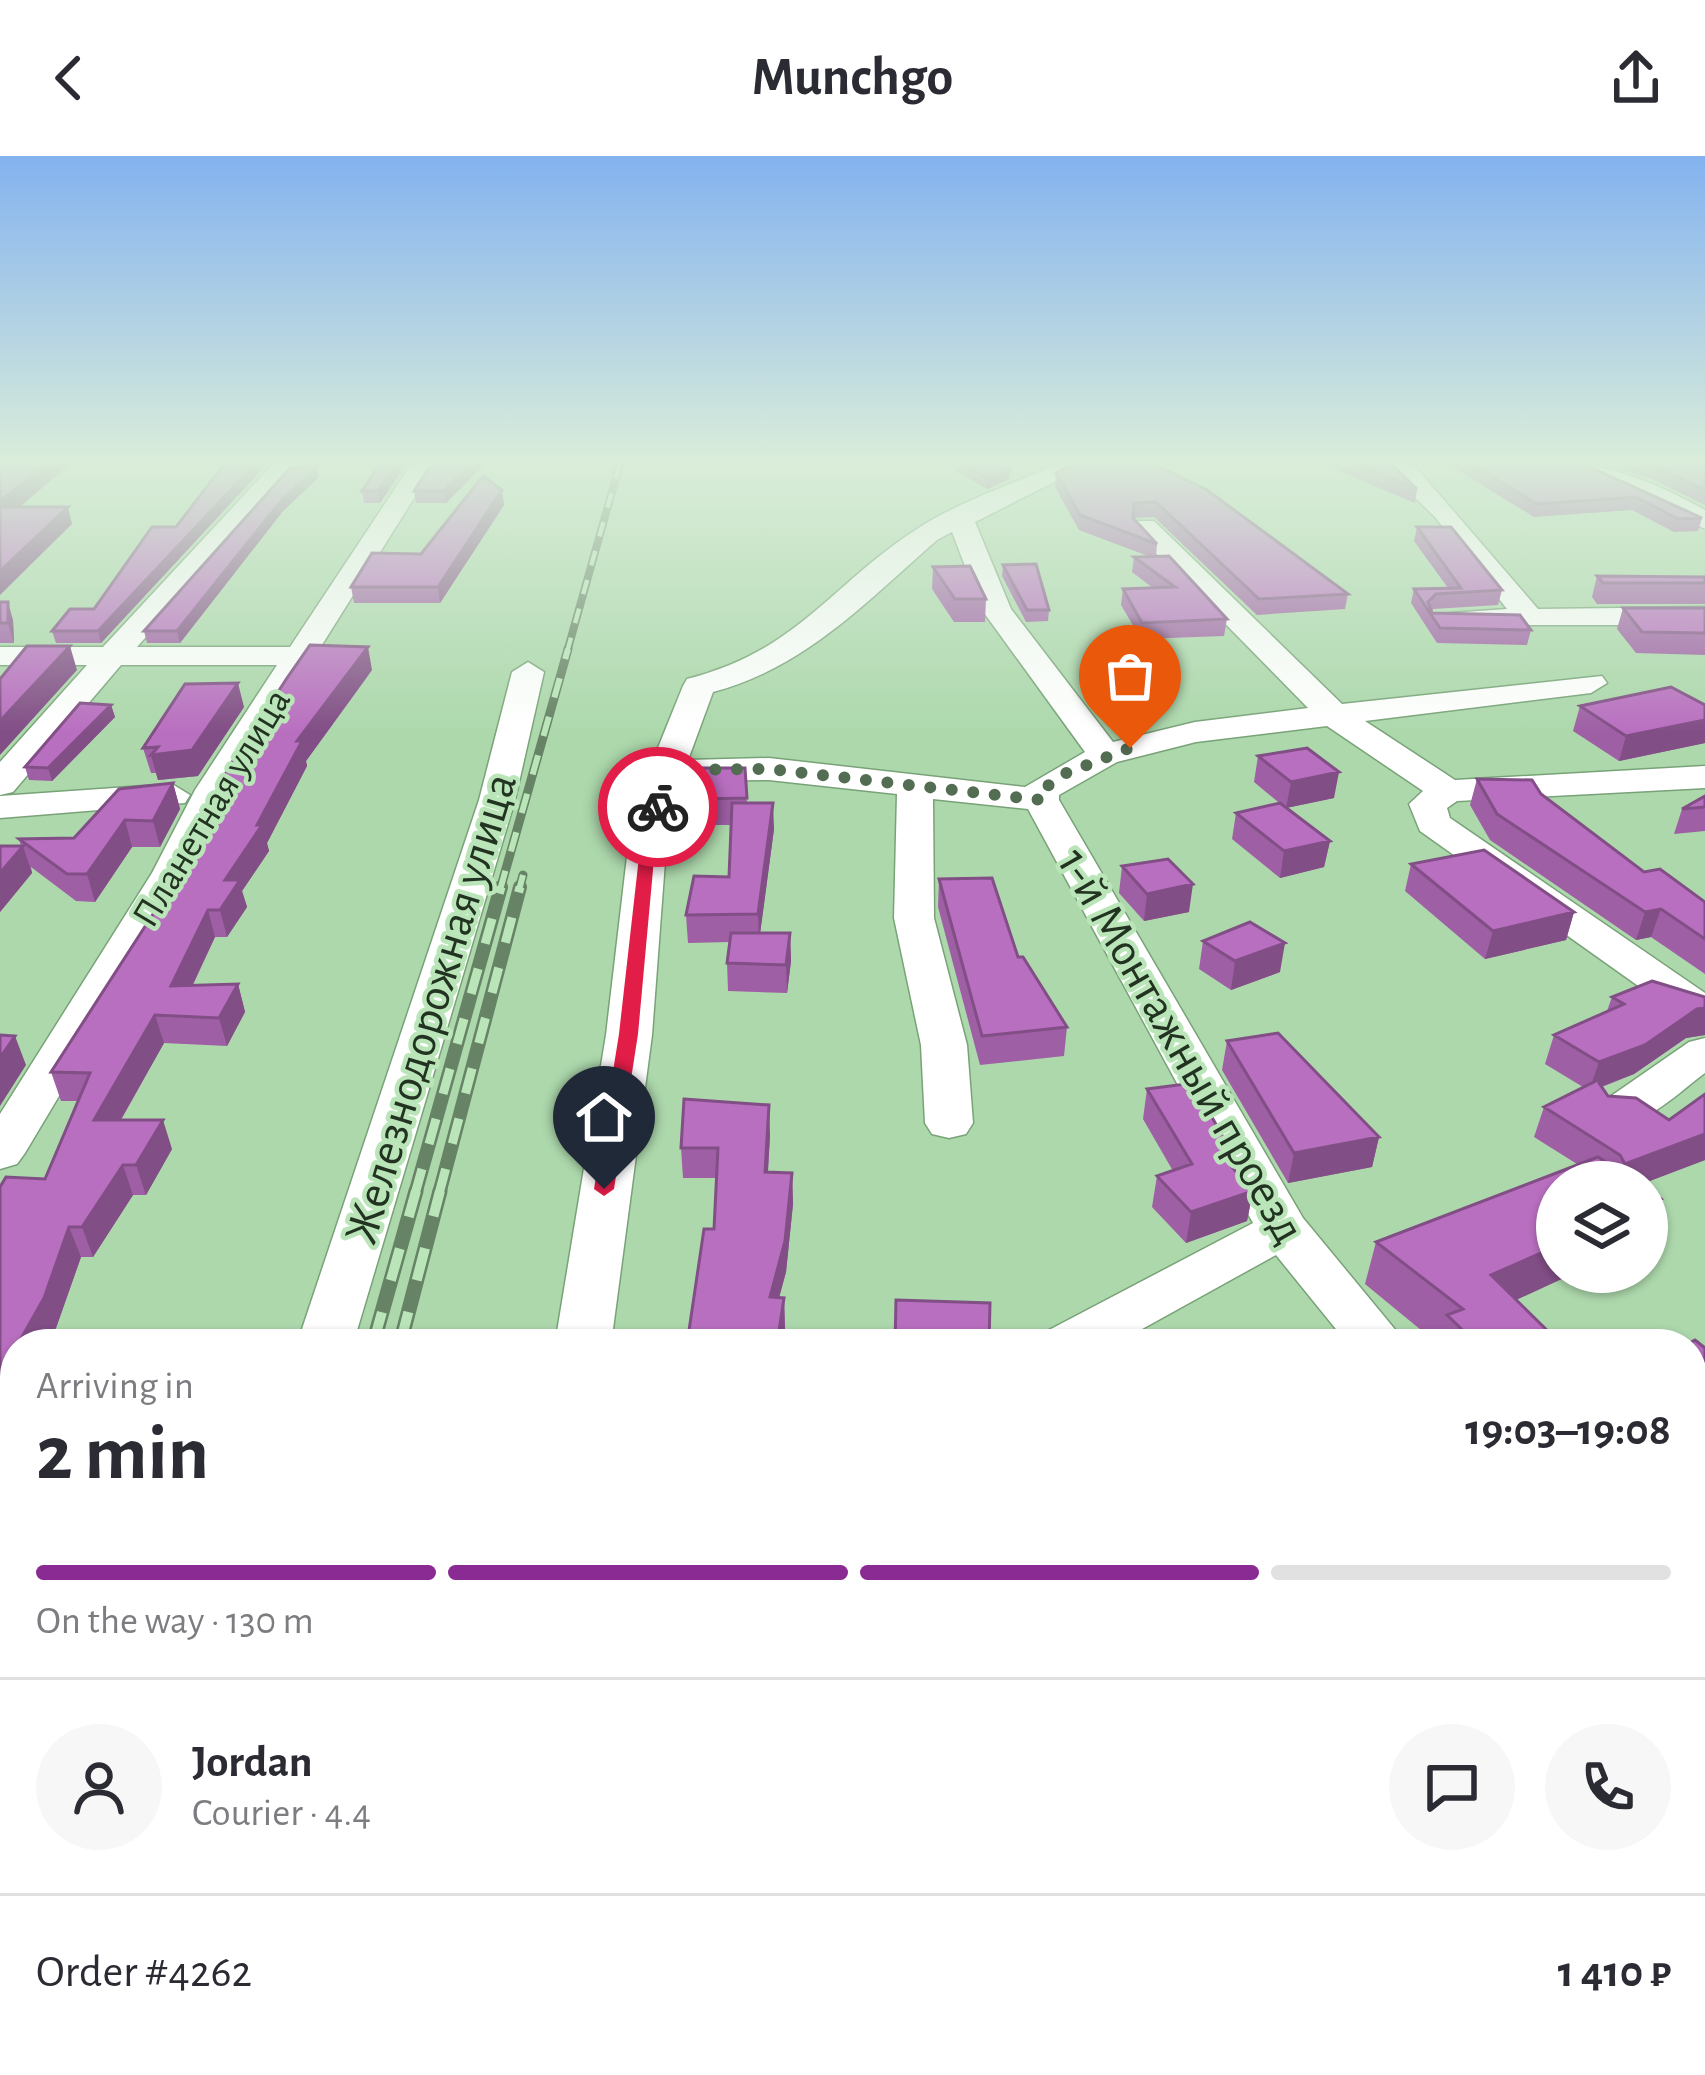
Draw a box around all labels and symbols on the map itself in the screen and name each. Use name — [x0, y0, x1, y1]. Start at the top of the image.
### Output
pin — [1079, 625, 1181, 748]
street label: Планетная улица — [126, 683, 298, 934]
courier — [598, 747, 718, 867]
street label: Железнодорожная улица — [337, 768, 526, 1250]
street label: 1-й Монтажный проезд — [1048, 841, 1313, 1252]
pin — [553, 1066, 655, 1189]

